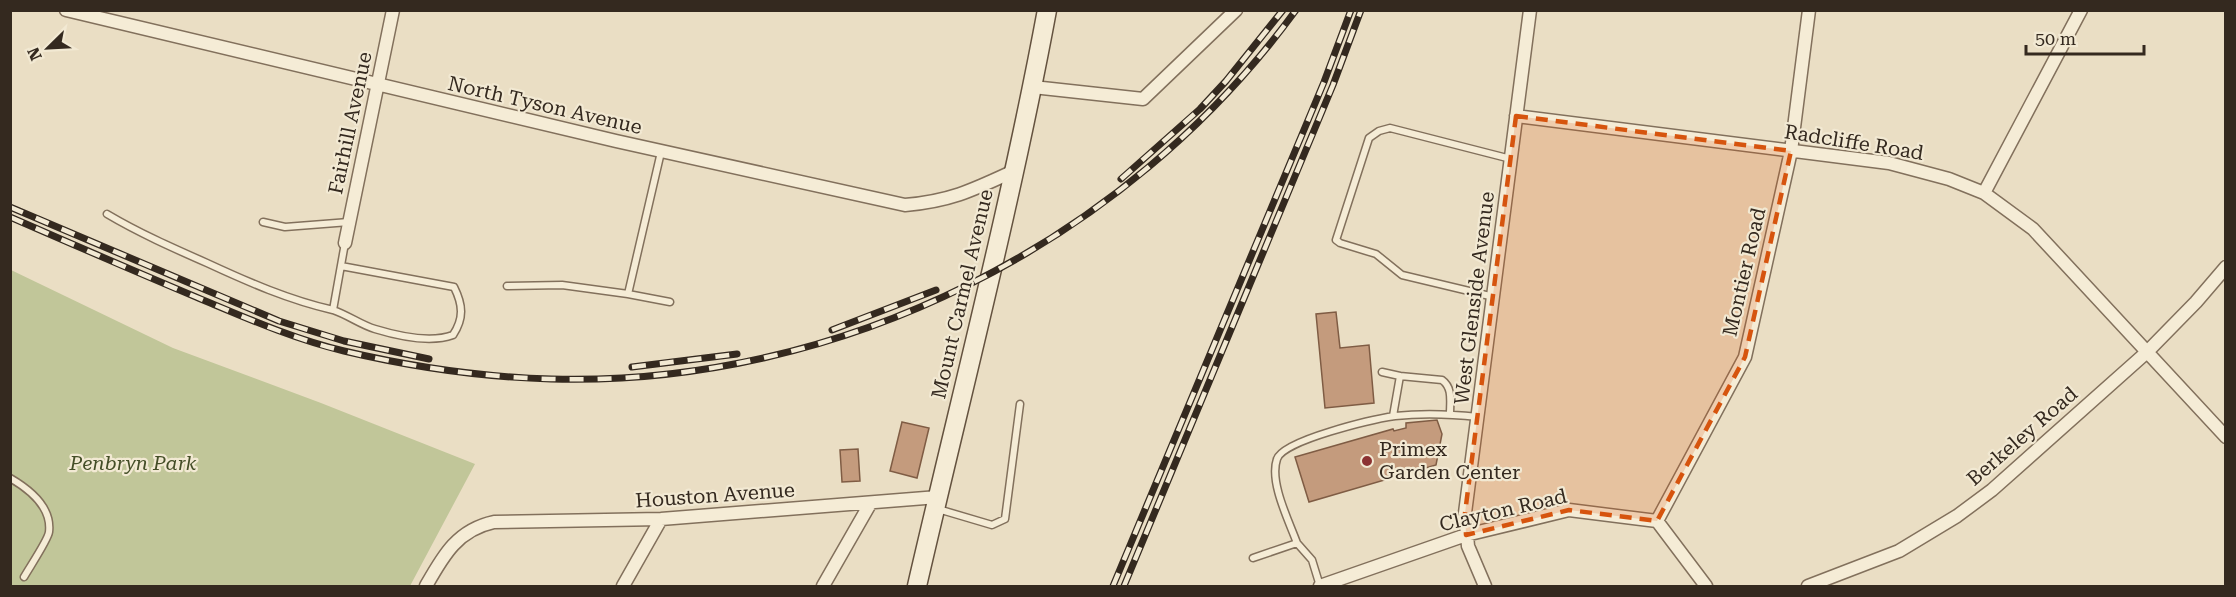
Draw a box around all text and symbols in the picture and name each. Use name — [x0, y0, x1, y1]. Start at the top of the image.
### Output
north arrow — [18, 18, 78, 78]
scale bar — [2026, 18, 2144, 56]
text: 50 m — [2035, 28, 2076, 49]
text: N — [24, 44, 46, 63]
street label: Fairhill Avenue — [323, 50, 377, 196]
street label: North Tyson Avenue — [446, 71, 644, 139]
street label: Radcliffe Road — [1783, 119, 1925, 165]
street label: Mount Carmel Avenue — [926, 187, 998, 401]
street label: West Glenside Avenue — [1449, 190, 1499, 406]
street label: Montier Road — [1718, 205, 1770, 339]
street label: Berkeley Road — [1962, 381, 2082, 490]
place label: Primex Garden Center — [1379, 437, 1520, 484]
park label: Penbryn Park — [69, 451, 197, 475]
marker: Primex Garden Center — [1360, 454, 1374, 468]
street label: Houston Avenue — [634, 477, 796, 513]
street label: Clayton Road — [1437, 484, 1569, 536]

